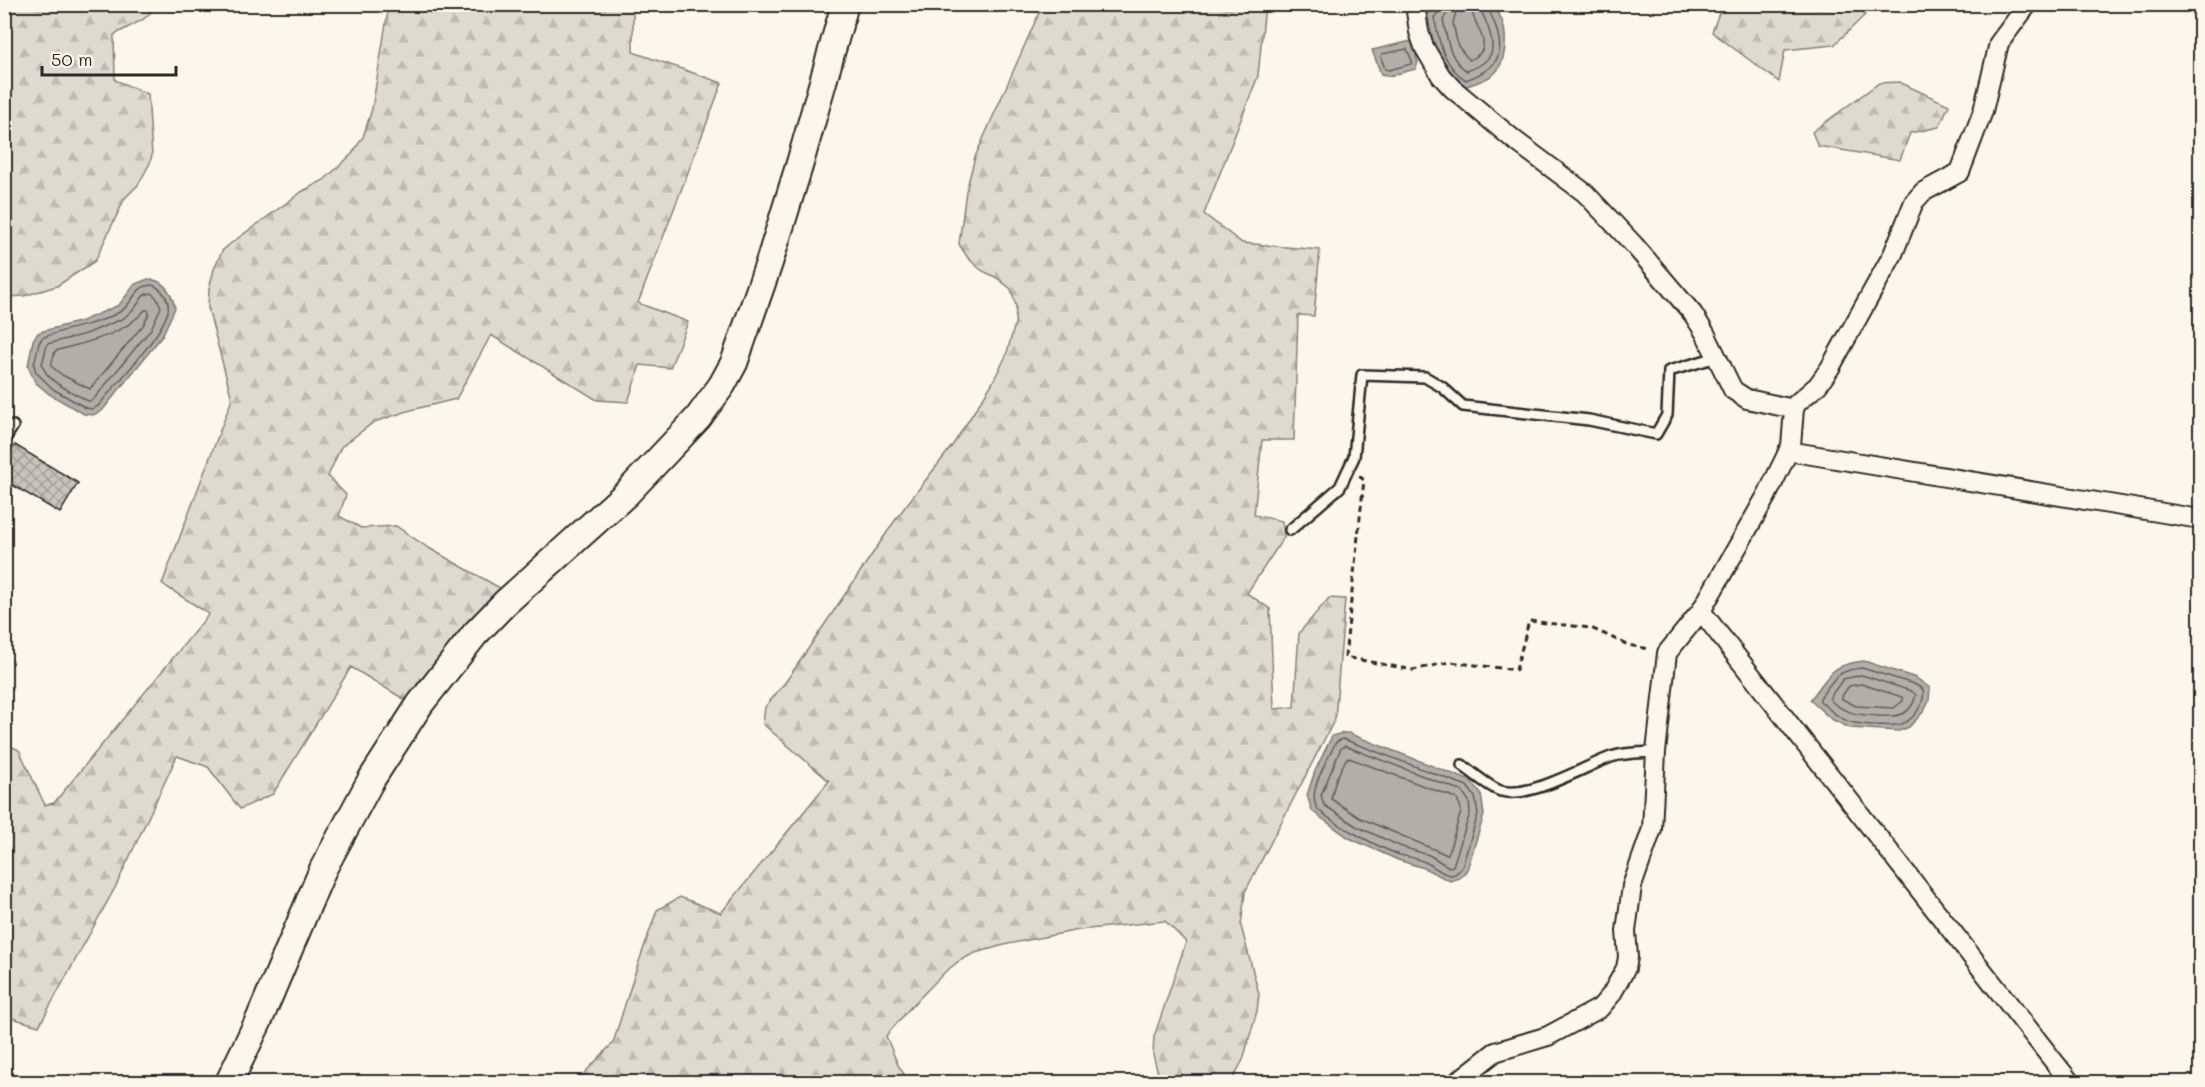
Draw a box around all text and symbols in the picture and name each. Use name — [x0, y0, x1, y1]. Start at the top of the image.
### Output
scale bar — [42, 39, 176, 77]
text: 50 m — [51, 47, 93, 71]

